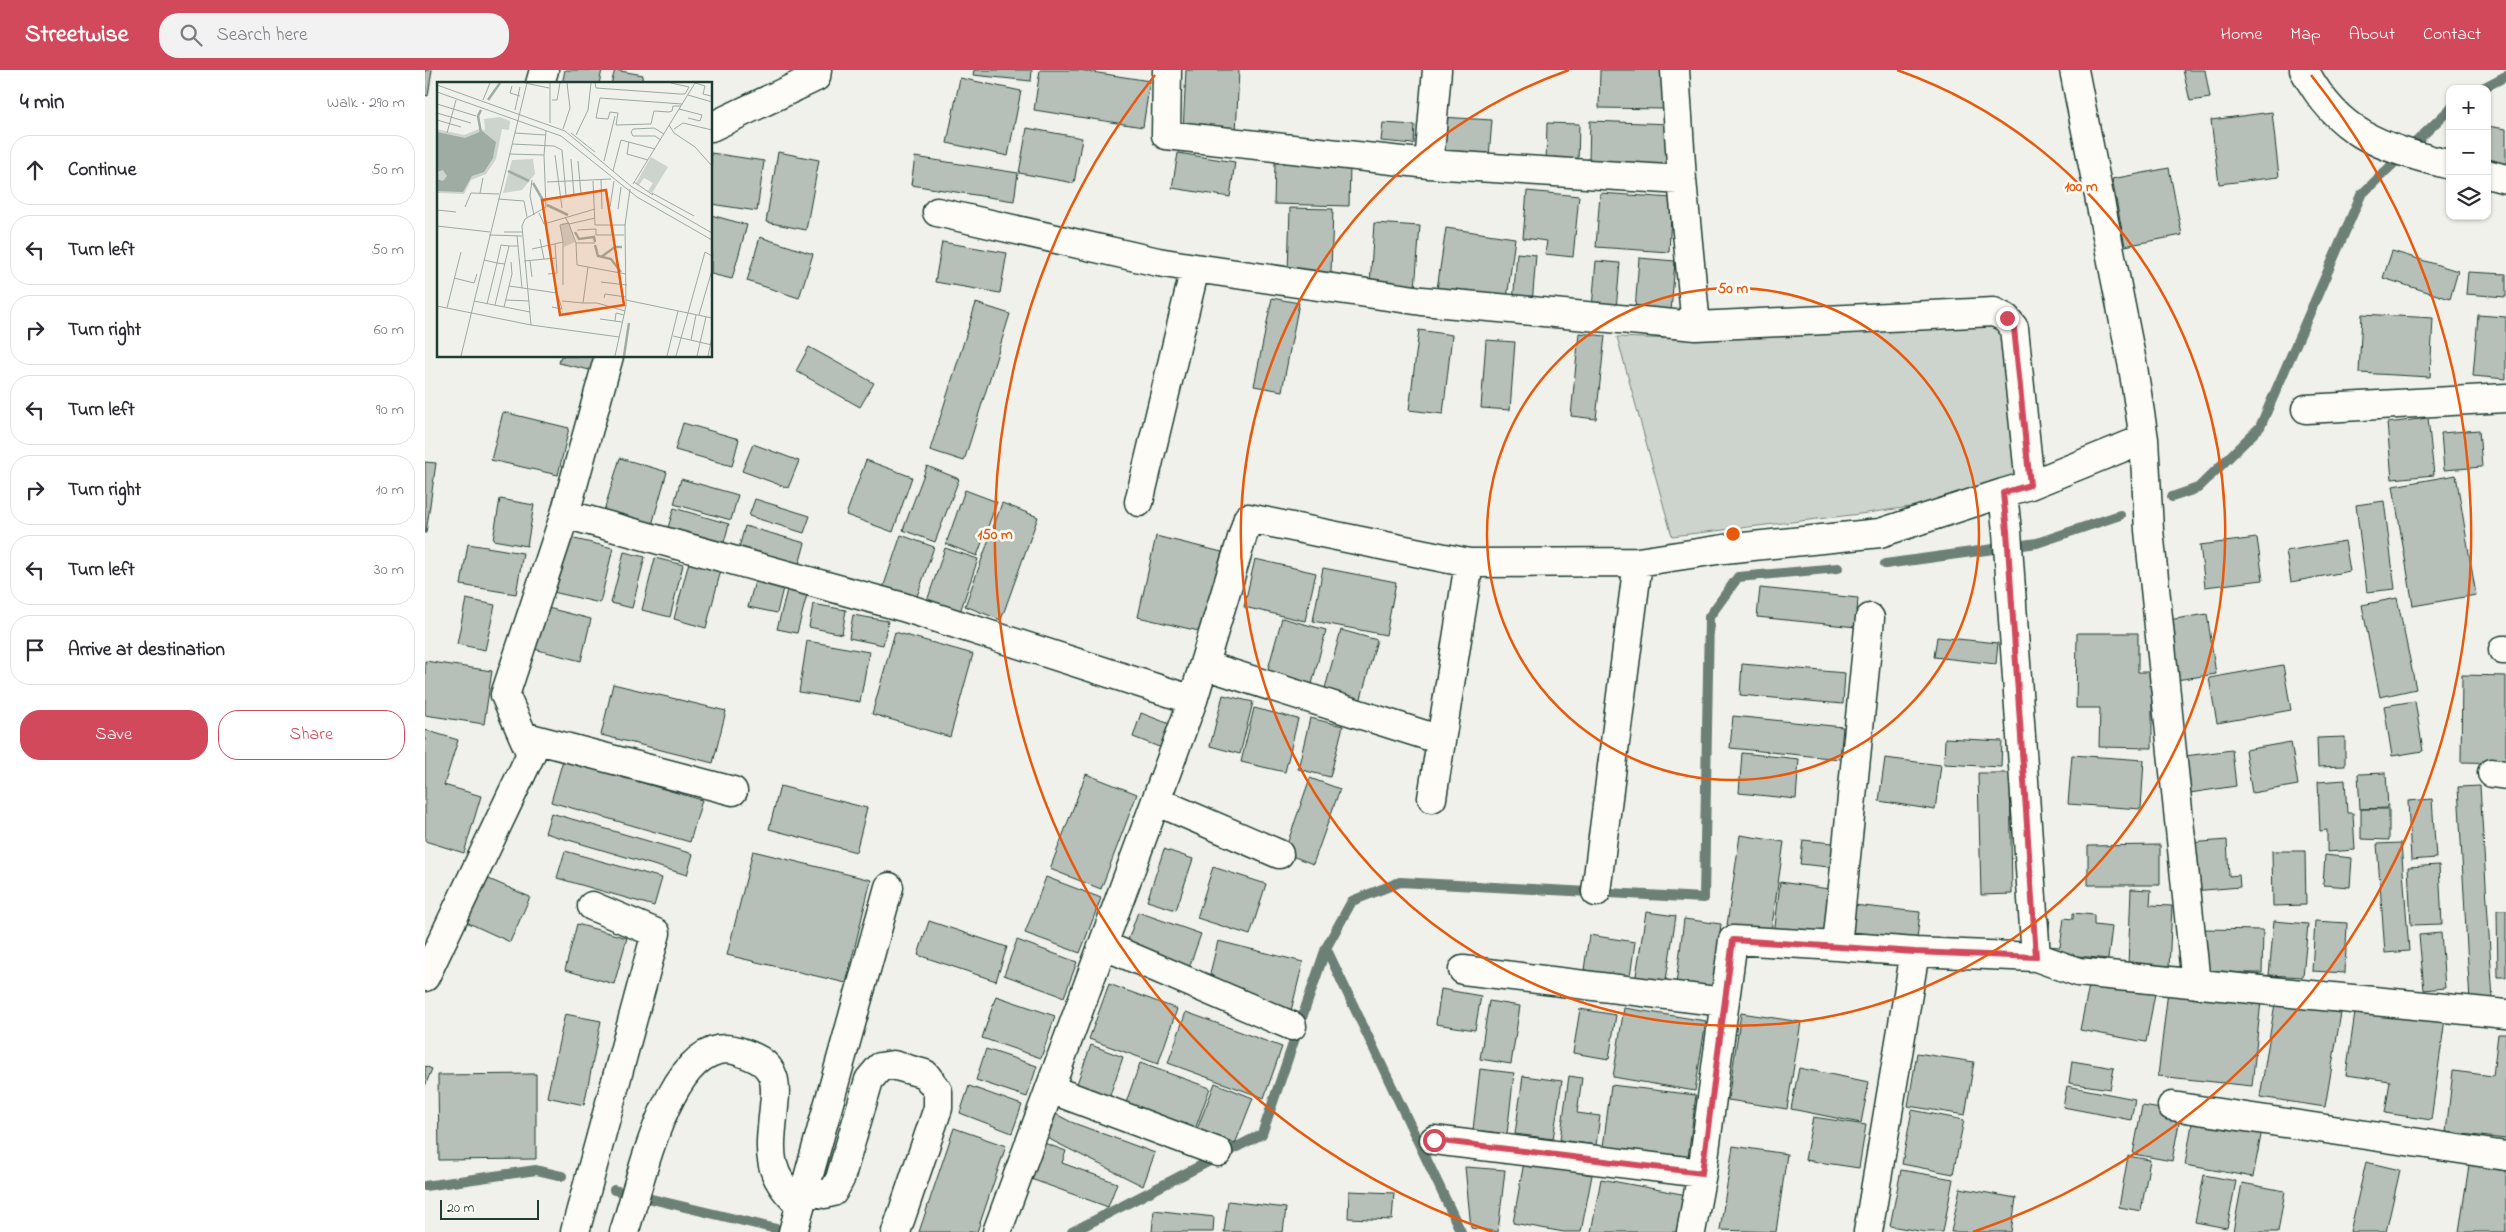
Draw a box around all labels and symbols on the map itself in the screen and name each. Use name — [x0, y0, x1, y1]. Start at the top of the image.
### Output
inset map — [437, 82, 713, 358]
text: 100 m — [2064, 176, 2098, 198]
text: 50 m — [1718, 278, 1749, 300]
route end — [1996, 307, 2019, 330]
text: 150 m — [977, 524, 1013, 546]
centre of rings — [1724, 525, 1742, 543]
route start — [1423, 1129, 1446, 1152]
scale bar — [440, 1197, 539, 1220]

